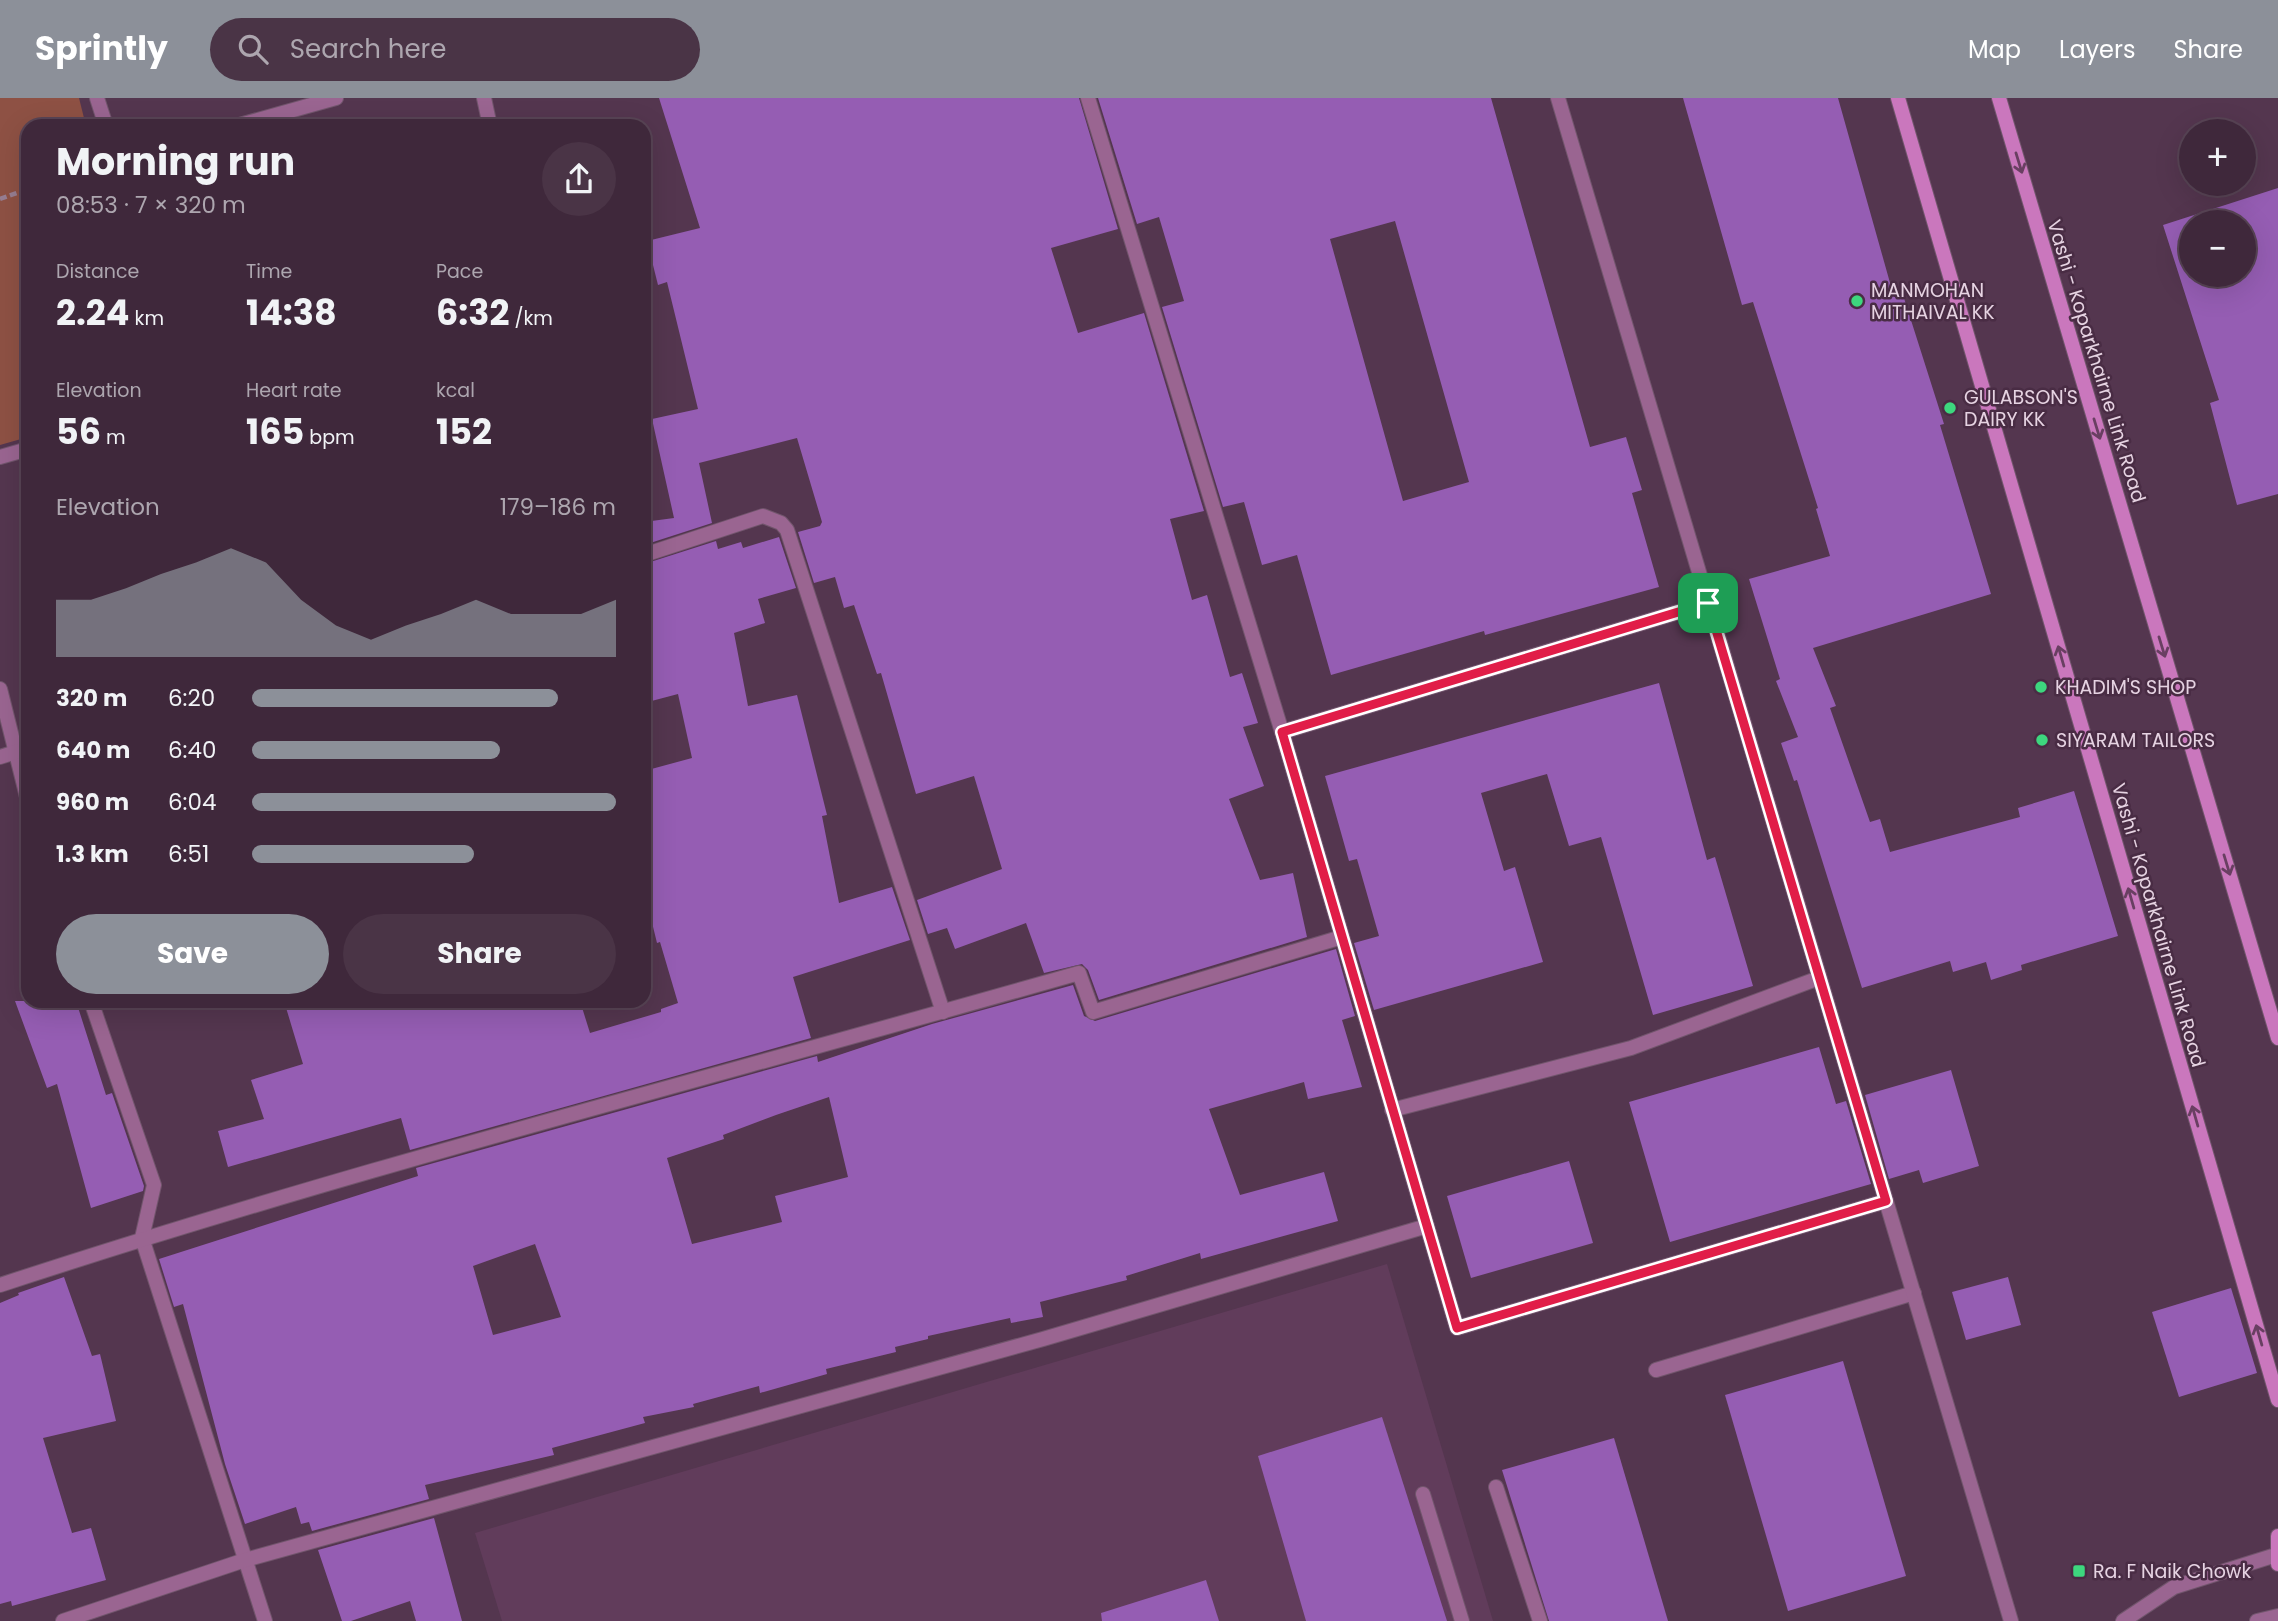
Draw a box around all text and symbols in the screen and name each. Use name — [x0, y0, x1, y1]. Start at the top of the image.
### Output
search box — [210, 18, 700, 81]
text: Sprintly — [35, 25, 168, 72]
icon: search — [234, 30, 272, 68]
text: Search here — [290, 31, 446, 67]
text: Map — [1968, 33, 2021, 66]
text: Layers — [2059, 33, 2135, 66]
text: Share — [2173, 33, 2243, 66]
map controls — [2179, 119, 2256, 287]
button: + — [2179, 119, 2256, 196]
text: Morning run — [56, 135, 295, 188]
button: share — [542, 142, 616, 216]
one-way arrow — [2013, 152, 2026, 174]
text: 08:53 · 7 × 320 m — [56, 189, 246, 221]
button: − — [2179, 210, 2256, 287]
street label: Vashi - Koparkhairne Link Road — [2041, 217, 2152, 506]
text: Distance — [56, 258, 139, 285]
text: Time — [246, 258, 292, 285]
text: Pace — [436, 258, 483, 285]
place label: MANMOHAN MITHAIVAL KK — [1871, 277, 1995, 326]
text: 2.24 — [56, 288, 130, 337]
text: 14:38 — [246, 288, 337, 337]
text: 6:32 — [436, 288, 509, 337]
marker: MANMOHAN MITHAIVAL KK — [1849, 293, 1865, 309]
text: km — [130, 305, 164, 332]
text: /km — [509, 305, 553, 332]
text: Elevation — [56, 377, 142, 404]
text: Heart rate — [246, 377, 341, 404]
text: kcal — [436, 377, 475, 404]
place label: GULABSON'S DAIRY KK — [1964, 384, 2078, 433]
marker: GULABSON'S DAIRY KK — [1942, 400, 1958, 416]
text: 56 — [56, 407, 101, 456]
text: 165 — [246, 407, 304, 456]
text: 152 — [436, 407, 492, 456]
one-way arrow — [2092, 417, 2105, 439]
text: m — [101, 424, 126, 451]
text: bpm — [304, 424, 355, 451]
text: Elevation — [56, 491, 160, 523]
text: 179–186 m — [500, 491, 616, 523]
pin — [1678, 573, 1738, 633]
icon: arrive — [1689, 584, 1727, 622]
one-way arrow — [2156, 635, 2169, 657]
one-way arrow — [2053, 645, 2066, 667]
place label: KHADIM'S SHOP — [2055, 674, 2196, 701]
marker: KHADIM'S SHOP — [2033, 679, 2049, 695]
text: 320 m — [56, 682, 127, 714]
text: 6:20 — [168, 682, 215, 714]
place label: SIYARAM TAILORS — [2056, 727, 2215, 754]
marker: SIYARAM TAILORS — [2034, 732, 2050, 748]
text: 640 m — [56, 734, 130, 766]
text: 6:40 — [168, 734, 216, 766]
street label: Vashi - Koparkhairne Link Road — [2105, 780, 2212, 1070]
text: 960 m — [56, 786, 129, 818]
text: 6:04 — [168, 786, 216, 818]
text: 1.3 km — [56, 838, 129, 870]
text: 6:51 — [168, 838, 209, 870]
one-way arrow — [2221, 853, 2234, 875]
one-way arrow — [2124, 887, 2137, 909]
button: Save — [56, 914, 329, 994]
button: Share — [343, 914, 616, 994]
one-way arrow — [2188, 1106, 2201, 1128]
one-way arrow — [2251, 1324, 2264, 1346]
place label: Ra. F Naik Chowk — [2093, 1558, 2251, 1585]
marker: Ra. F Naik Chowk — [2071, 1563, 2087, 1579]

